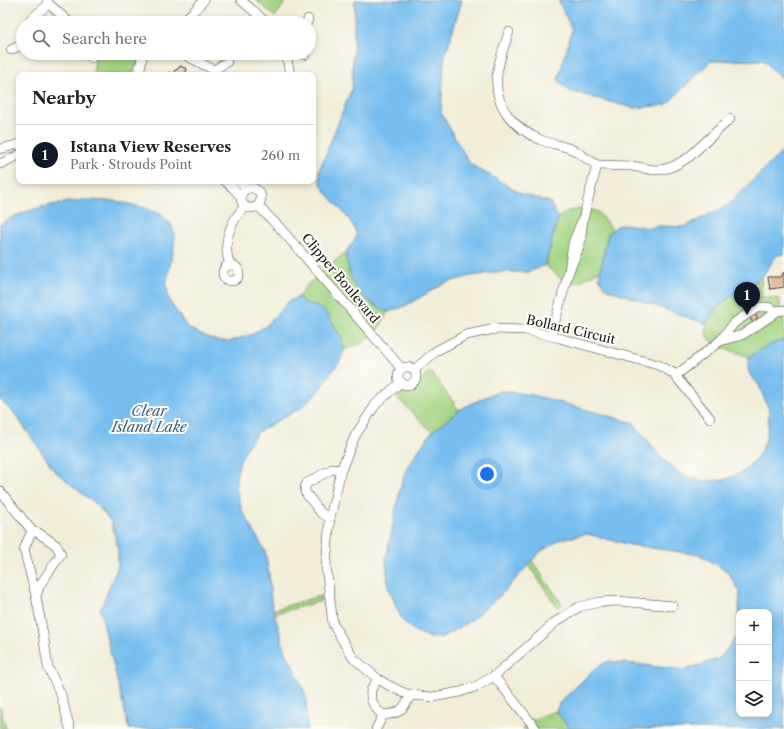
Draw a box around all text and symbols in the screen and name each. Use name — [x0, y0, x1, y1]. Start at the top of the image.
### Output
search box — [16, 16, 316, 60]
icon: search — [30, 27, 52, 49]
text: Search here — [62, 29, 147, 48]
text: Nearby — [32, 88, 96, 108]
text: Istana View Reserves — [70, 137, 231, 156]
text: 1 — [42, 147, 48, 163]
text: 260 m — [261, 147, 300, 163]
text: Park · Strouds Point — [70, 156, 192, 172]
street label: Clipper Boulevard — [299, 230, 383, 326]
pin: 1 — [734, 282, 760, 315]
street label: Bollard Circuit — [525, 311, 618, 347]
water label: Clear Island Lake — [111, 402, 188, 436]
your location — [477, 464, 497, 484]
map controls — [736, 609, 772, 717]
button: + — [736, 609, 772, 645]
button: − — [736, 645, 772, 681]
button: layers — [736, 681, 772, 717]

